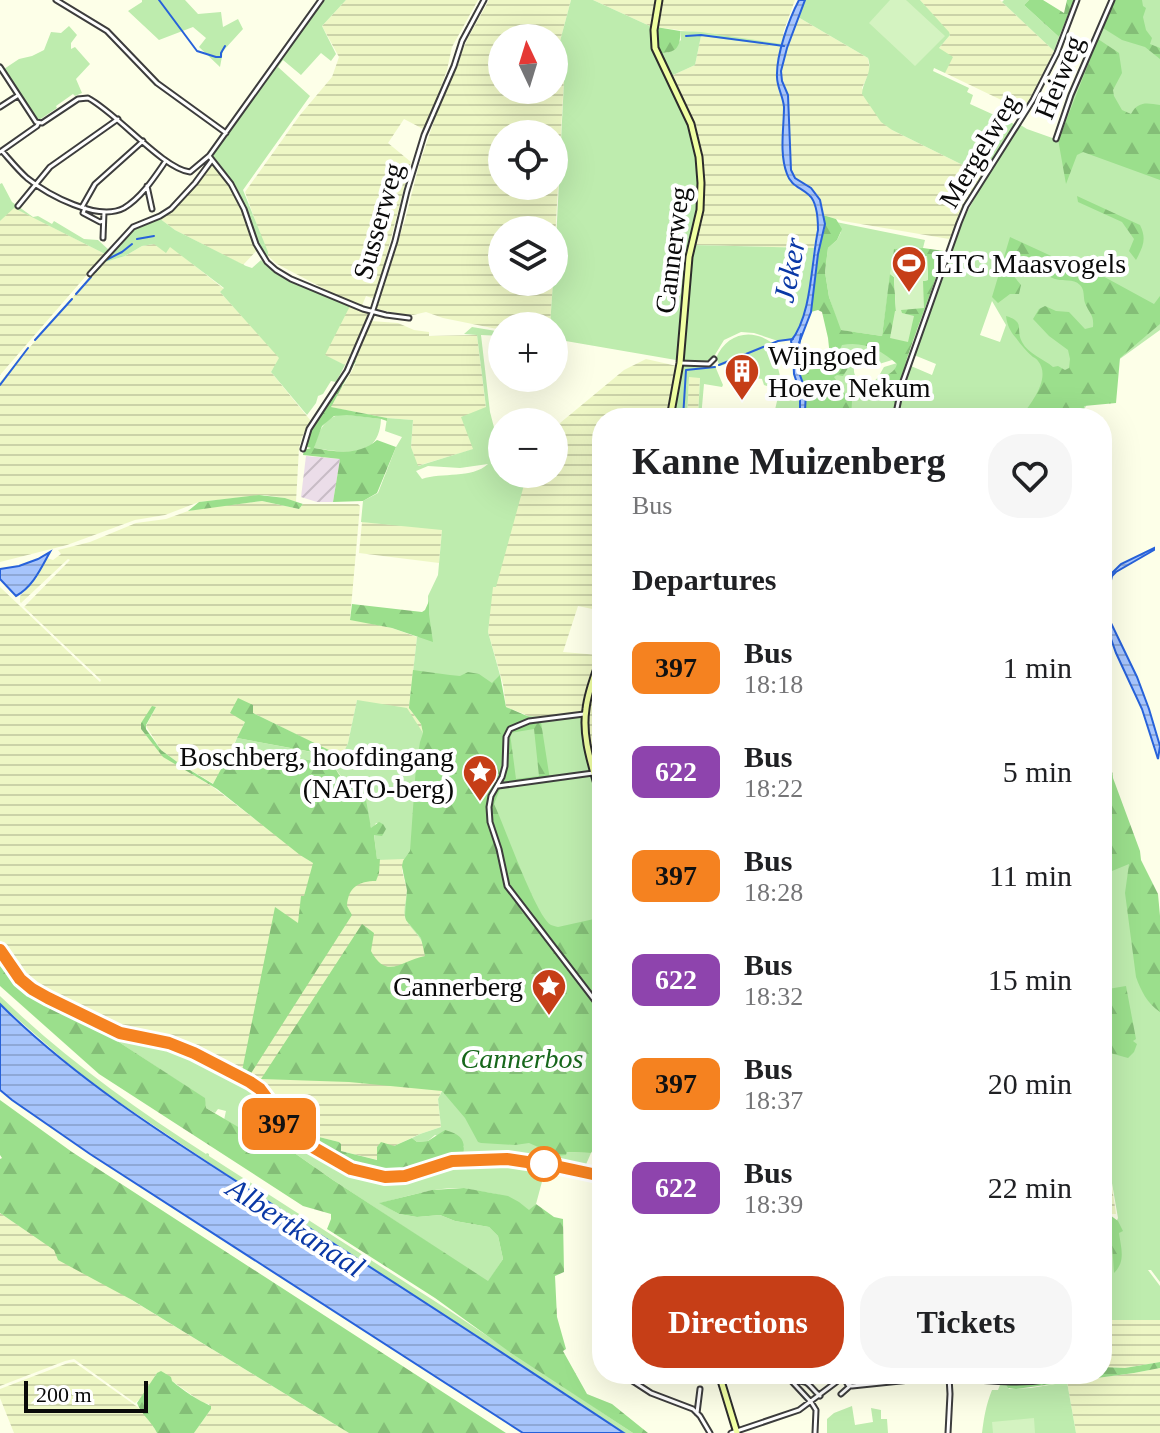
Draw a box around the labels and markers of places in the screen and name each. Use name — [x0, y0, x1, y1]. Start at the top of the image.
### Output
sports icon: LTC Maasvogels — [890, 244, 928, 294]
place label: LTC Maasvogels — [935, 248, 1126, 279]
place label: Wijngoed Hoeve Nekum — [768, 340, 931, 403]
building icon: Wijngoed Hoeve Nekum — [723, 352, 761, 402]
place label: Boschberg, hoofdingang (NATO-berg) — [179, 741, 454, 804]
place icon: Boschberg, hoofdingang (NATO-berg) — [461, 753, 499, 803]
place icon: Cannerberg — [530, 967, 568, 1017]
place label: Cannerberg — [393, 971, 523, 1002]
unlabelled marker — [527, 1147, 561, 1181]

